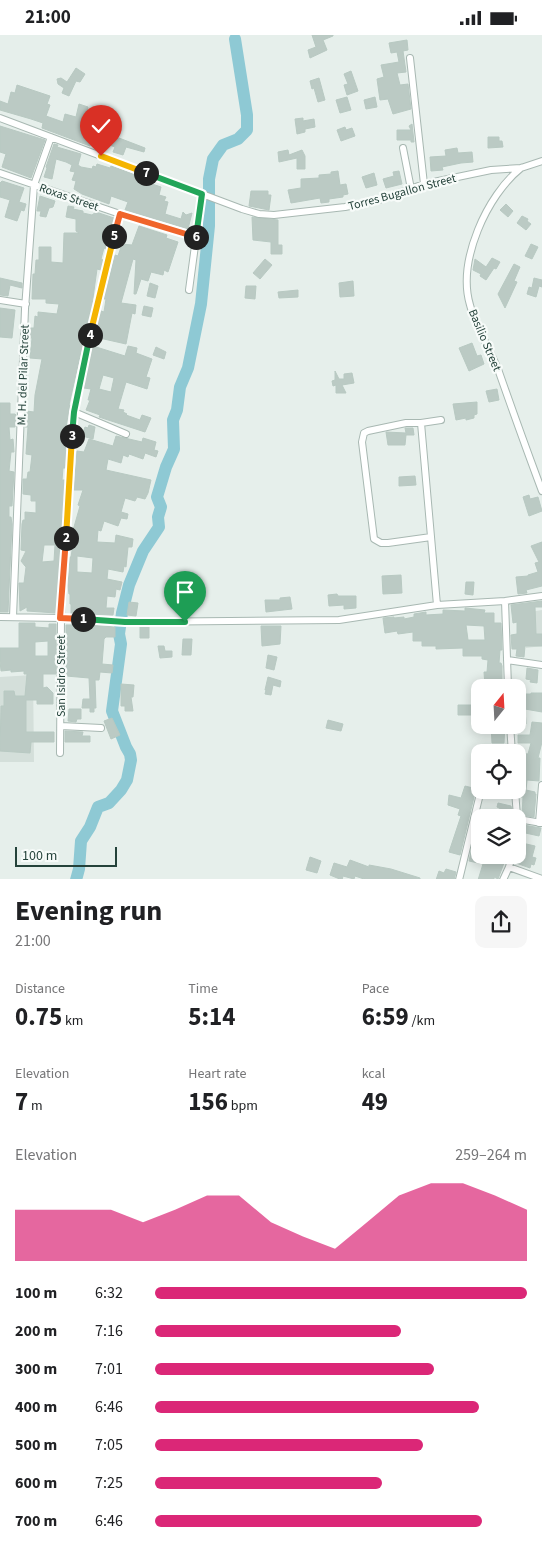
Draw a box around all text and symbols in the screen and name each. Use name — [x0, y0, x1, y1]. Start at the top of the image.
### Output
text: 21:00 — [25, 4, 71, 31]
pin — [80, 105, 122, 156]
icon: check — [87, 112, 115, 140]
pin: 7 — [134, 161, 158, 185]
text: 7 — [143, 163, 150, 183]
street label: Torres Bugallon Street — [346, 170, 458, 215]
street label: Roxas Street — [37, 179, 101, 216]
pin: 5 — [102, 223, 126, 249]
pin: 6 — [184, 225, 208, 249]
text: 5 — [111, 226, 118, 246]
text: 6 — [193, 227, 200, 247]
street label: Basilio Street — [464, 306, 505, 374]
pin: 4 — [78, 323, 102, 347]
street label: M. H. del Pilar Street — [13, 324, 34, 426]
text: 4 — [87, 325, 94, 345]
pin: 3 — [60, 423, 84, 449]
text: 3 — [69, 426, 76, 446]
pin: 2 — [54, 525, 78, 551]
text: 2 — [63, 528, 70, 548]
pin — [164, 571, 206, 622]
icon: arrive — [171, 578, 199, 606]
pin: 1 — [70, 607, 96, 631]
text: 1 — [80, 609, 87, 629]
street label: San Isidro Street — [53, 635, 70, 717]
north arrow — [471, 679, 526, 734]
map controls — [471, 679, 526, 864]
button: locate — [471, 744, 526, 799]
button: layers — [471, 809, 526, 864]
scale bar — [15, 844, 118, 868]
text: 100 m — [22, 846, 57, 866]
text: Evening run — [15, 891, 162, 931]
button: share — [475, 896, 527, 948]
text: 21:00 — [15, 930, 51, 952]
text: Distance — [15, 979, 65, 999]
text: Time — [188, 979, 218, 999]
text: Pace — [362, 979, 389, 999]
text: 0.75 — [15, 999, 62, 1035]
text: 5:14 — [188, 999, 235, 1035]
text: 6:59 — [362, 999, 409, 1035]
text: km — [62, 1011, 83, 1031]
text: /km — [409, 1011, 435, 1031]
text: Elevation — [15, 1064, 70, 1084]
text: Heart rate — [188, 1064, 247, 1084]
text: kcal — [362, 1064, 385, 1084]
text: 7 — [15, 1084, 28, 1120]
text: 156 — [188, 1084, 228, 1120]
text: 49 — [362, 1084, 388, 1120]
text: m — [28, 1096, 43, 1116]
text: bpm — [228, 1096, 258, 1116]
text: Elevation — [15, 1144, 77, 1166]
text: 259–264 m — [455, 1144, 527, 1166]
text: 100 m — [15, 1282, 57, 1304]
text: 6:32 — [95, 1282, 123, 1304]
text: 200 m — [15, 1320, 57, 1342]
text: 7:16 — [95, 1320, 123, 1342]
text: 300 m — [15, 1358, 57, 1380]
text: 7:01 — [95, 1358, 123, 1380]
text: 400 m — [15, 1396, 57, 1418]
text: 6:46 — [95, 1396, 123, 1418]
text: 500 m — [15, 1434, 57, 1456]
text: 7:05 — [95, 1434, 123, 1456]
text: 600 m — [15, 1472, 57, 1494]
text: 7:25 — [95, 1472, 123, 1494]
text: 700 m — [15, 1510, 57, 1532]
text: 6:46 — [95, 1510, 123, 1532]

